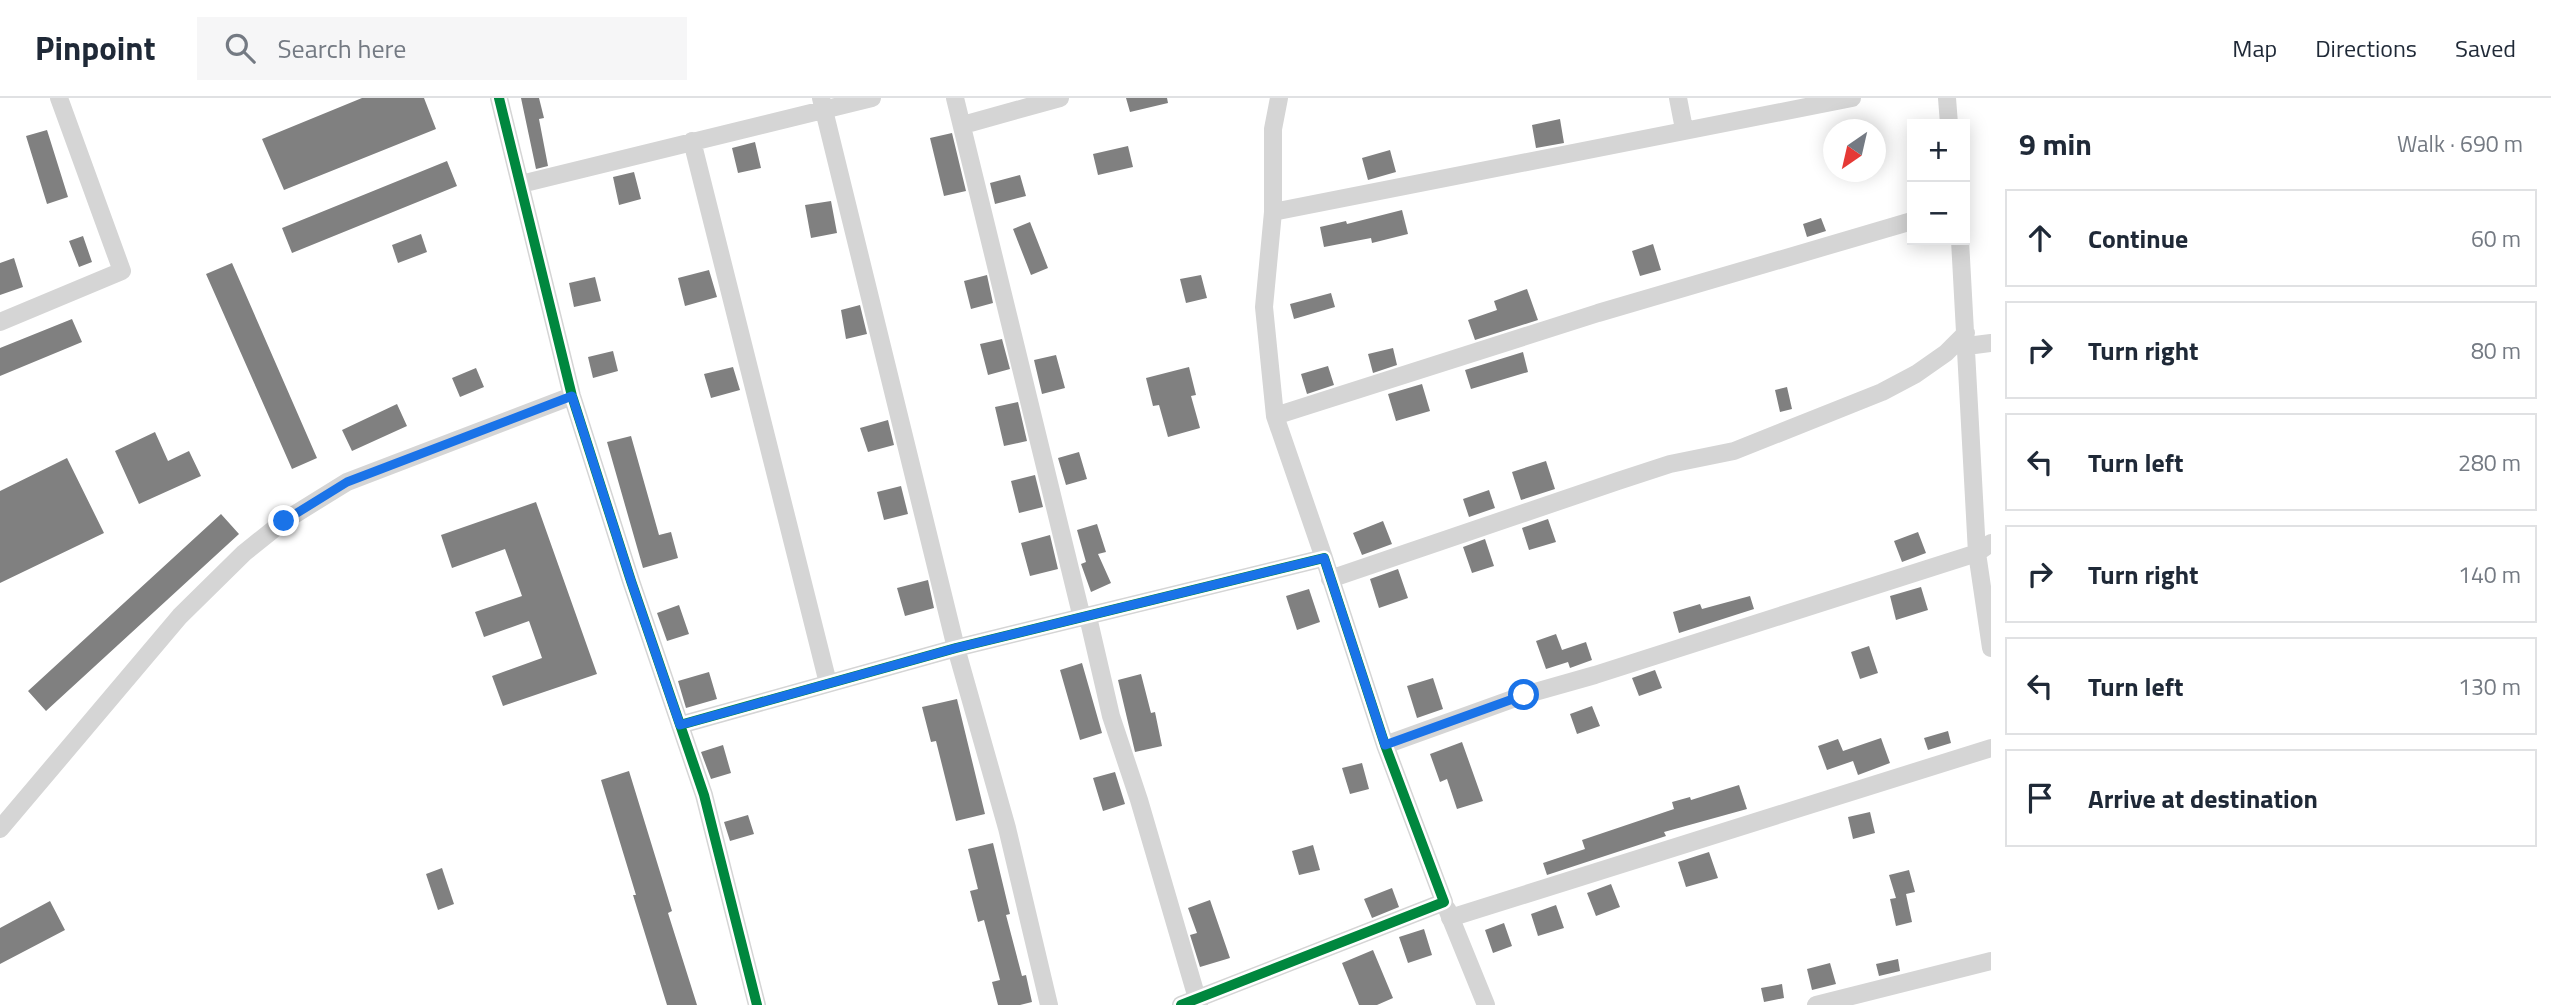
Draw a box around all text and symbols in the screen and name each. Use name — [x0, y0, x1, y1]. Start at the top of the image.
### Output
search box — [197, 17, 687, 80]
text: Pinpoint — [35, 23, 155, 73]
icon: search — [221, 29, 259, 67]
text: Search here — [277, 29, 406, 68]
text: Map — [2232, 30, 2277, 66]
text: Directions — [2315, 30, 2417, 66]
text: Saved — [2455, 30, 2516, 66]
north arrow — [1823, 119, 1886, 182]
map controls — [1907, 119, 1970, 245]
button: + — [1907, 119, 1970, 182]
text: 9 min — [2019, 121, 2092, 167]
text: Walk · 690 m — [2397, 126, 2523, 161]
button: − — [1907, 182, 1970, 245]
icon: ahead — [2021, 219, 2059, 257]
text: Continue — [2088, 219, 2188, 258]
text: 60 m — [2471, 221, 2521, 256]
icon: right — [2021, 331, 2059, 369]
text: Turn right — [2088, 331, 2199, 370]
text: 80 m — [2471, 333, 2521, 368]
icon: left — [2021, 443, 2059, 481]
text: Turn left — [2088, 443, 2183, 482]
text: 280 m — [2458, 445, 2521, 480]
route end — [268, 505, 299, 536]
icon: right — [2021, 555, 2059, 593]
text: Turn right — [2088, 555, 2199, 594]
text: 140 m — [2458, 557, 2521, 592]
icon: left — [2021, 667, 2059, 705]
text: Turn left — [2088, 667, 2183, 706]
text: 130 m — [2458, 669, 2521, 704]
route start — [1508, 679, 1539, 710]
icon: arrive — [2021, 779, 2059, 817]
text: Arrive at destination — [2088, 779, 2318, 818]

